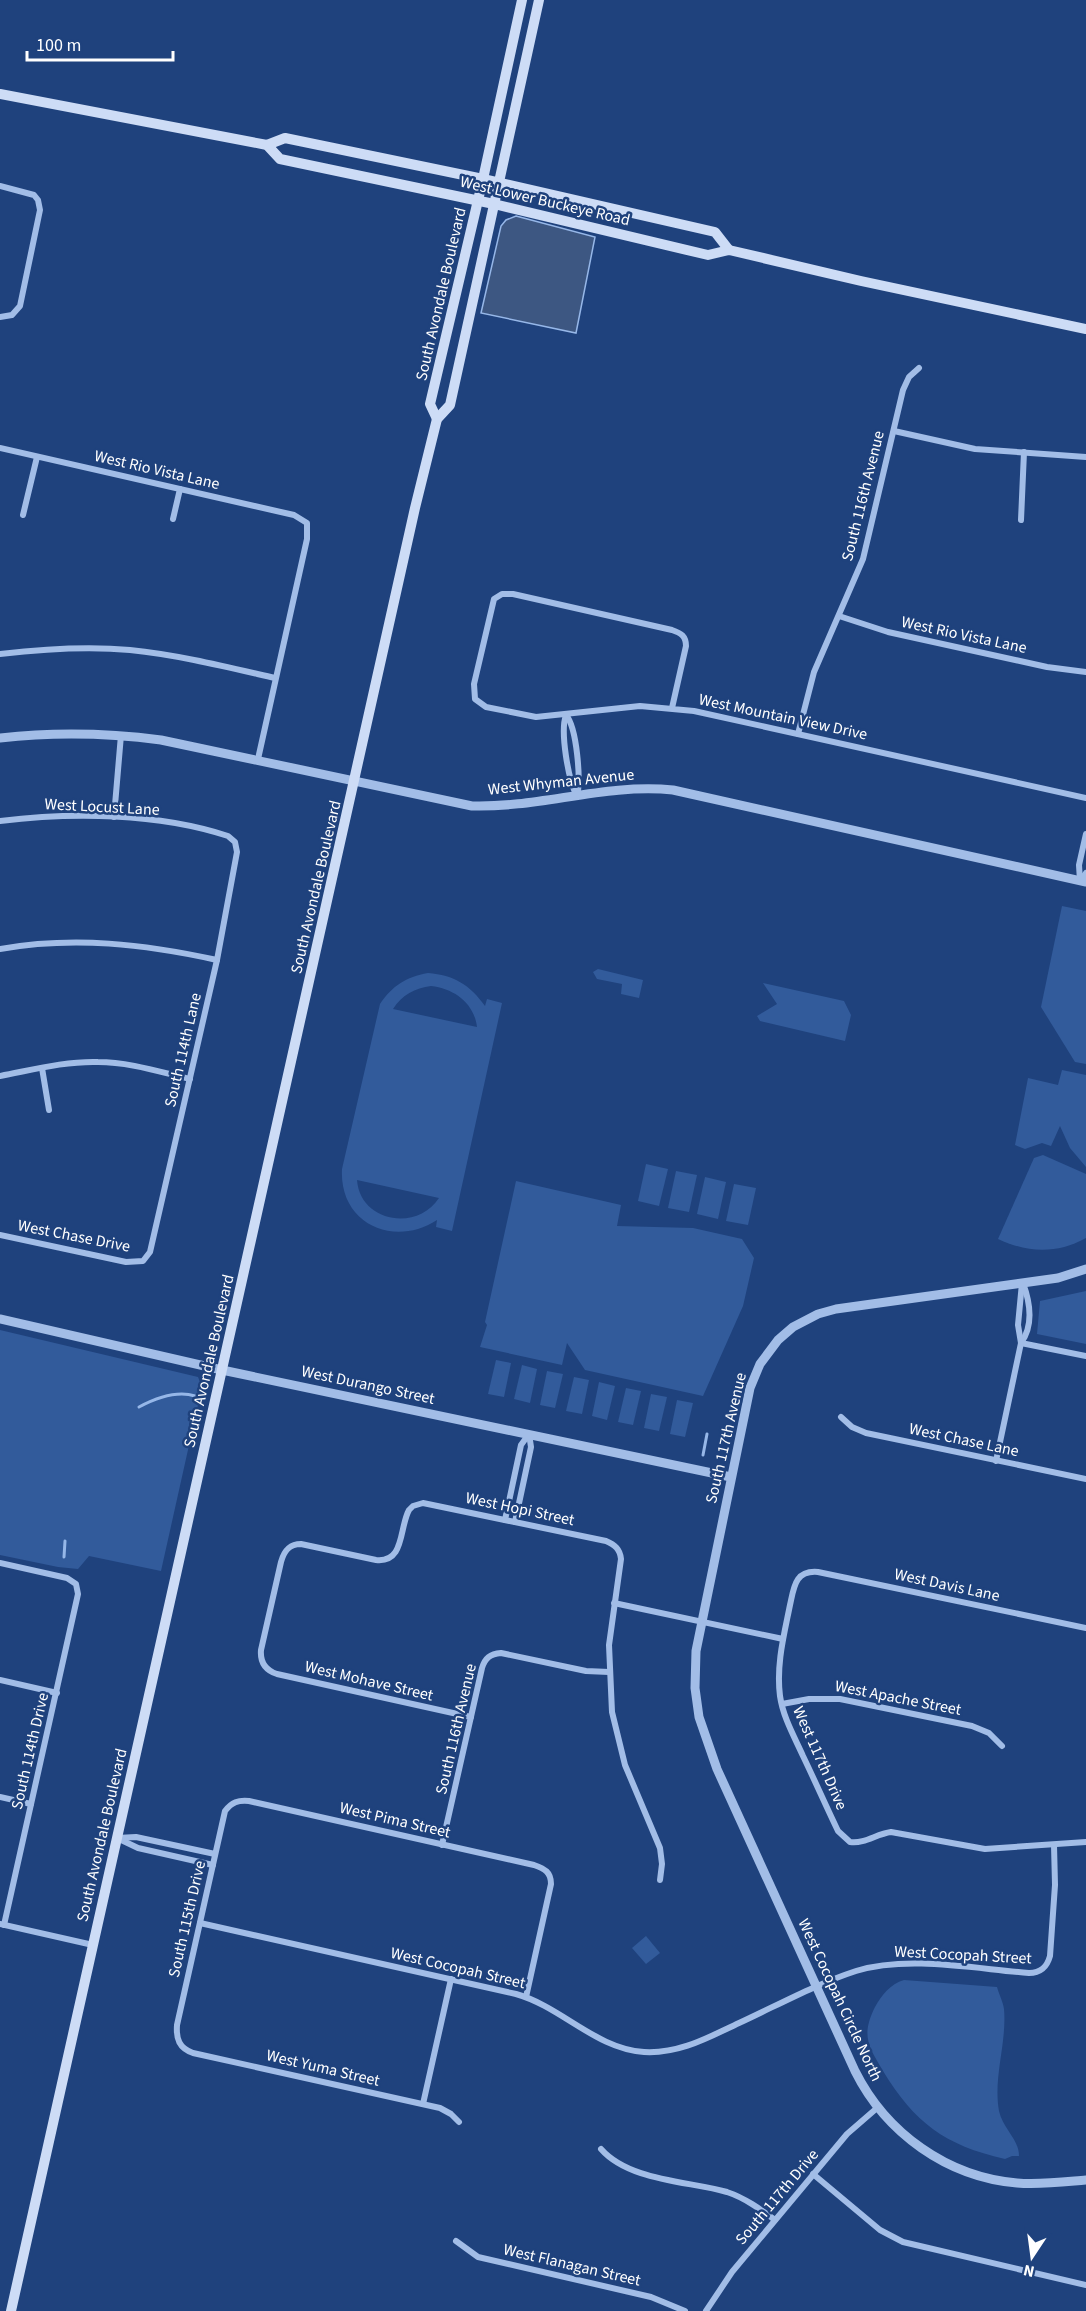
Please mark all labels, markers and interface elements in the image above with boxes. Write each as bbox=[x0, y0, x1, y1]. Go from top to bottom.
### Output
scale bar bbox=[27, 24, 172, 62]
text: 100 m bbox=[36, 33, 81, 58]
street label: West Lower Buckeye Road bbox=[458, 171, 632, 231]
street label: South Avondale Boulevard bbox=[410, 205, 472, 383]
street label: South 116th Avenue bbox=[836, 428, 890, 564]
street label: West Rio Vista Lane bbox=[92, 445, 222, 495]
street label: West Rio Vista Lane bbox=[899, 611, 1029, 659]
street label: West Mountain View Drive bbox=[697, 688, 869, 746]
street label: West Whyman Avenue bbox=[487, 763, 635, 801]
street label: West Locust Lane bbox=[44, 793, 160, 821]
street label: South Avondale Boulevard bbox=[285, 798, 347, 976]
street label: South 114th Lane bbox=[159, 991, 207, 1109]
street label: West Chase Drive bbox=[16, 1214, 132, 1258]
street label: South Avondale Boulevard bbox=[178, 1272, 240, 1450]
street label: West Durango Street bbox=[299, 1360, 437, 1410]
street label: South 117th Avenue bbox=[700, 1370, 752, 1506]
street label: West Chase Lane bbox=[907, 1418, 1021, 1462]
street label: West Hopi Street bbox=[464, 1487, 577, 1531]
street label: West Davis Lane bbox=[892, 1563, 1002, 1607]
street label: West Mohave Street bbox=[303, 1656, 436, 1707]
street label: South 116th Avenue bbox=[430, 1661, 482, 1797]
street label: West Apache Street bbox=[833, 1675, 964, 1721]
street label: South 114th Drive bbox=[6, 1690, 54, 1811]
street label: West 117th Drive bbox=[787, 1703, 853, 1813]
street label: South Avondale Boulevard bbox=[71, 1746, 133, 1924]
street label: West Pima Street bbox=[337, 1797, 453, 1844]
street label: South 115th Drive bbox=[163, 1858, 211, 1979]
street label: West Cocopah Circle North bbox=[793, 1915, 887, 2085]
street label: West Cocopah Street bbox=[894, 1940, 1033, 1970]
street label: West Cocopah Street bbox=[388, 1942, 528, 1994]
street label: West Yuma Street bbox=[264, 2044, 383, 2092]
street label: South 117th Drive bbox=[730, 2144, 824, 2250]
north arrow bbox=[1002, 2227, 1062, 2287]
street label: West Flanagan Street bbox=[501, 2239, 643, 2292]
text: N bbox=[1021, 2259, 1037, 2283]

